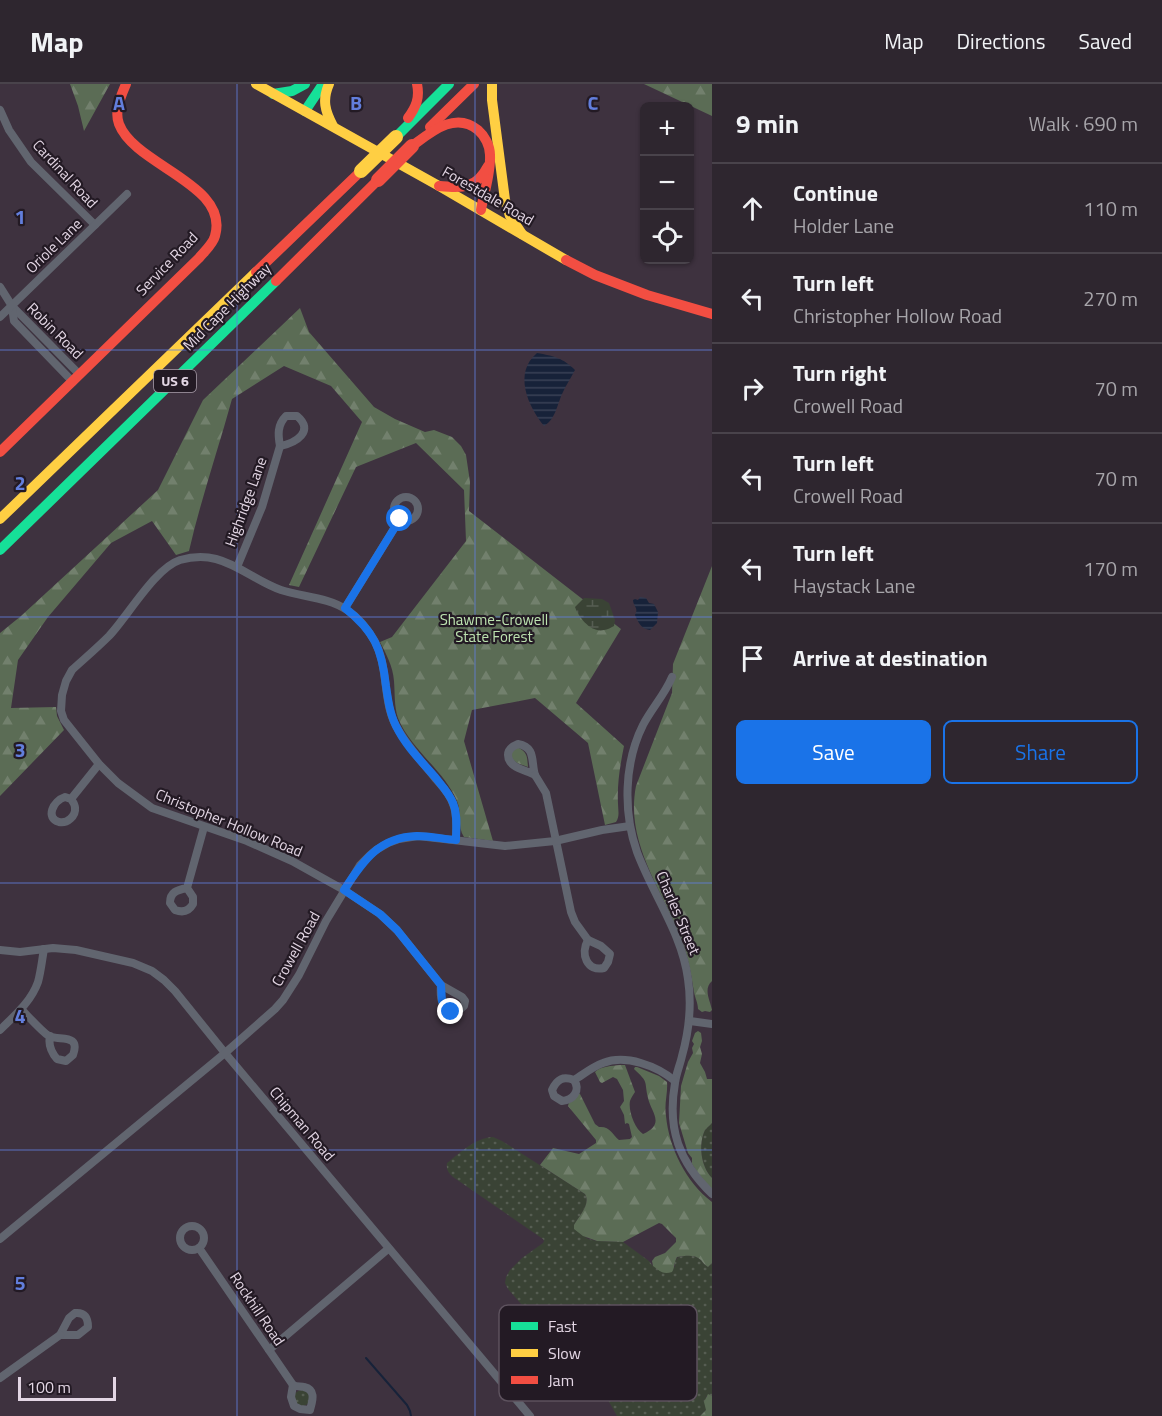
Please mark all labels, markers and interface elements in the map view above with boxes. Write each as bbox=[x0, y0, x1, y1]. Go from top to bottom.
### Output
text: Map bbox=[30, 20, 84, 63]
text: Map bbox=[884, 25, 924, 57]
text: Directions bbox=[957, 25, 1046, 57]
text: Saved bbox=[1079, 25, 1132, 57]
text: A bbox=[113, 87, 125, 118]
text: B bbox=[350, 87, 362, 118]
text: C bbox=[588, 87, 599, 118]
map controls bbox=[640, 102, 694, 264]
button: + bbox=[640, 102, 694, 156]
text: 9 min bbox=[736, 104, 799, 143]
text: Walk · 690 m bbox=[1029, 108, 1138, 139]
street label: Cardinal Road bbox=[27, 134, 103, 213]
button: − bbox=[640, 156, 694, 210]
street label: Forestdale Road bbox=[438, 160, 538, 231]
text: Continue bbox=[793, 176, 878, 210]
icon: ahead bbox=[736, 192, 769, 225]
text: 110 m bbox=[1083, 193, 1138, 224]
text: 1 bbox=[14, 201, 26, 232]
button: locate bbox=[640, 210, 694, 264]
text: Holder Lane bbox=[793, 210, 894, 241]
street label: Oriole Lane bbox=[20, 213, 87, 279]
street label: Service Road bbox=[130, 226, 203, 301]
street label: Mid Cape Highway bbox=[177, 257, 276, 356]
text: Turn left bbox=[793, 266, 874, 300]
icon: left bbox=[736, 282, 769, 315]
text: 270 m bbox=[1083, 283, 1138, 314]
street label: Robin Road bbox=[22, 297, 89, 364]
text: Christopher Hollow Road bbox=[793, 300, 1002, 331]
text: Turn right bbox=[793, 356, 887, 390]
road number: US 6 bbox=[154, 370, 196, 392]
icon: right bbox=[736, 372, 769, 405]
text: 70 m bbox=[1094, 373, 1138, 404]
text: Crowell Road bbox=[793, 390, 903, 421]
text: Turn left bbox=[793, 446, 874, 480]
street label: Highridge Lane bbox=[219, 453, 272, 550]
icon: left bbox=[736, 462, 769, 495]
text: 70 m bbox=[1094, 463, 1138, 494]
text: 2 bbox=[14, 467, 26, 498]
text: Crowell Road bbox=[793, 480, 903, 511]
route start bbox=[386, 505, 412, 531]
text: Turn left bbox=[793, 536, 874, 570]
icon: left bbox=[736, 552, 769, 585]
text: 170 m bbox=[1083, 553, 1138, 584]
text: Haystack Lane bbox=[793, 570, 915, 601]
park label: Shawme-Crowell State Forest bbox=[440, 608, 548, 648]
text: Arrive at destination bbox=[793, 641, 988, 675]
icon: arrive bbox=[736, 642, 769, 675]
button: Save bbox=[736, 720, 931, 784]
button: Share bbox=[943, 720, 1138, 784]
text: 3 bbox=[14, 734, 26, 765]
street label: Christopher Hollow Road bbox=[152, 782, 306, 863]
street label: Charles Street bbox=[651, 867, 707, 959]
street label: Crowell Road bbox=[265, 907, 326, 990]
route end bbox=[437, 998, 463, 1024]
text: 4 bbox=[14, 1000, 26, 1031]
street label: Chipman Road bbox=[264, 1081, 341, 1166]
text: 5 bbox=[14, 1267, 26, 1298]
street label: Rockhill Road bbox=[224, 1267, 291, 1350]
legend bbox=[499, 1305, 697, 1401]
text: Fast bbox=[548, 1314, 577, 1338]
text: Slow bbox=[548, 1341, 581, 1365]
text: Jam bbox=[548, 1368, 574, 1392]
scale bar bbox=[18, 1374, 116, 1402]
text: 100 m bbox=[27, 1375, 71, 1399]

